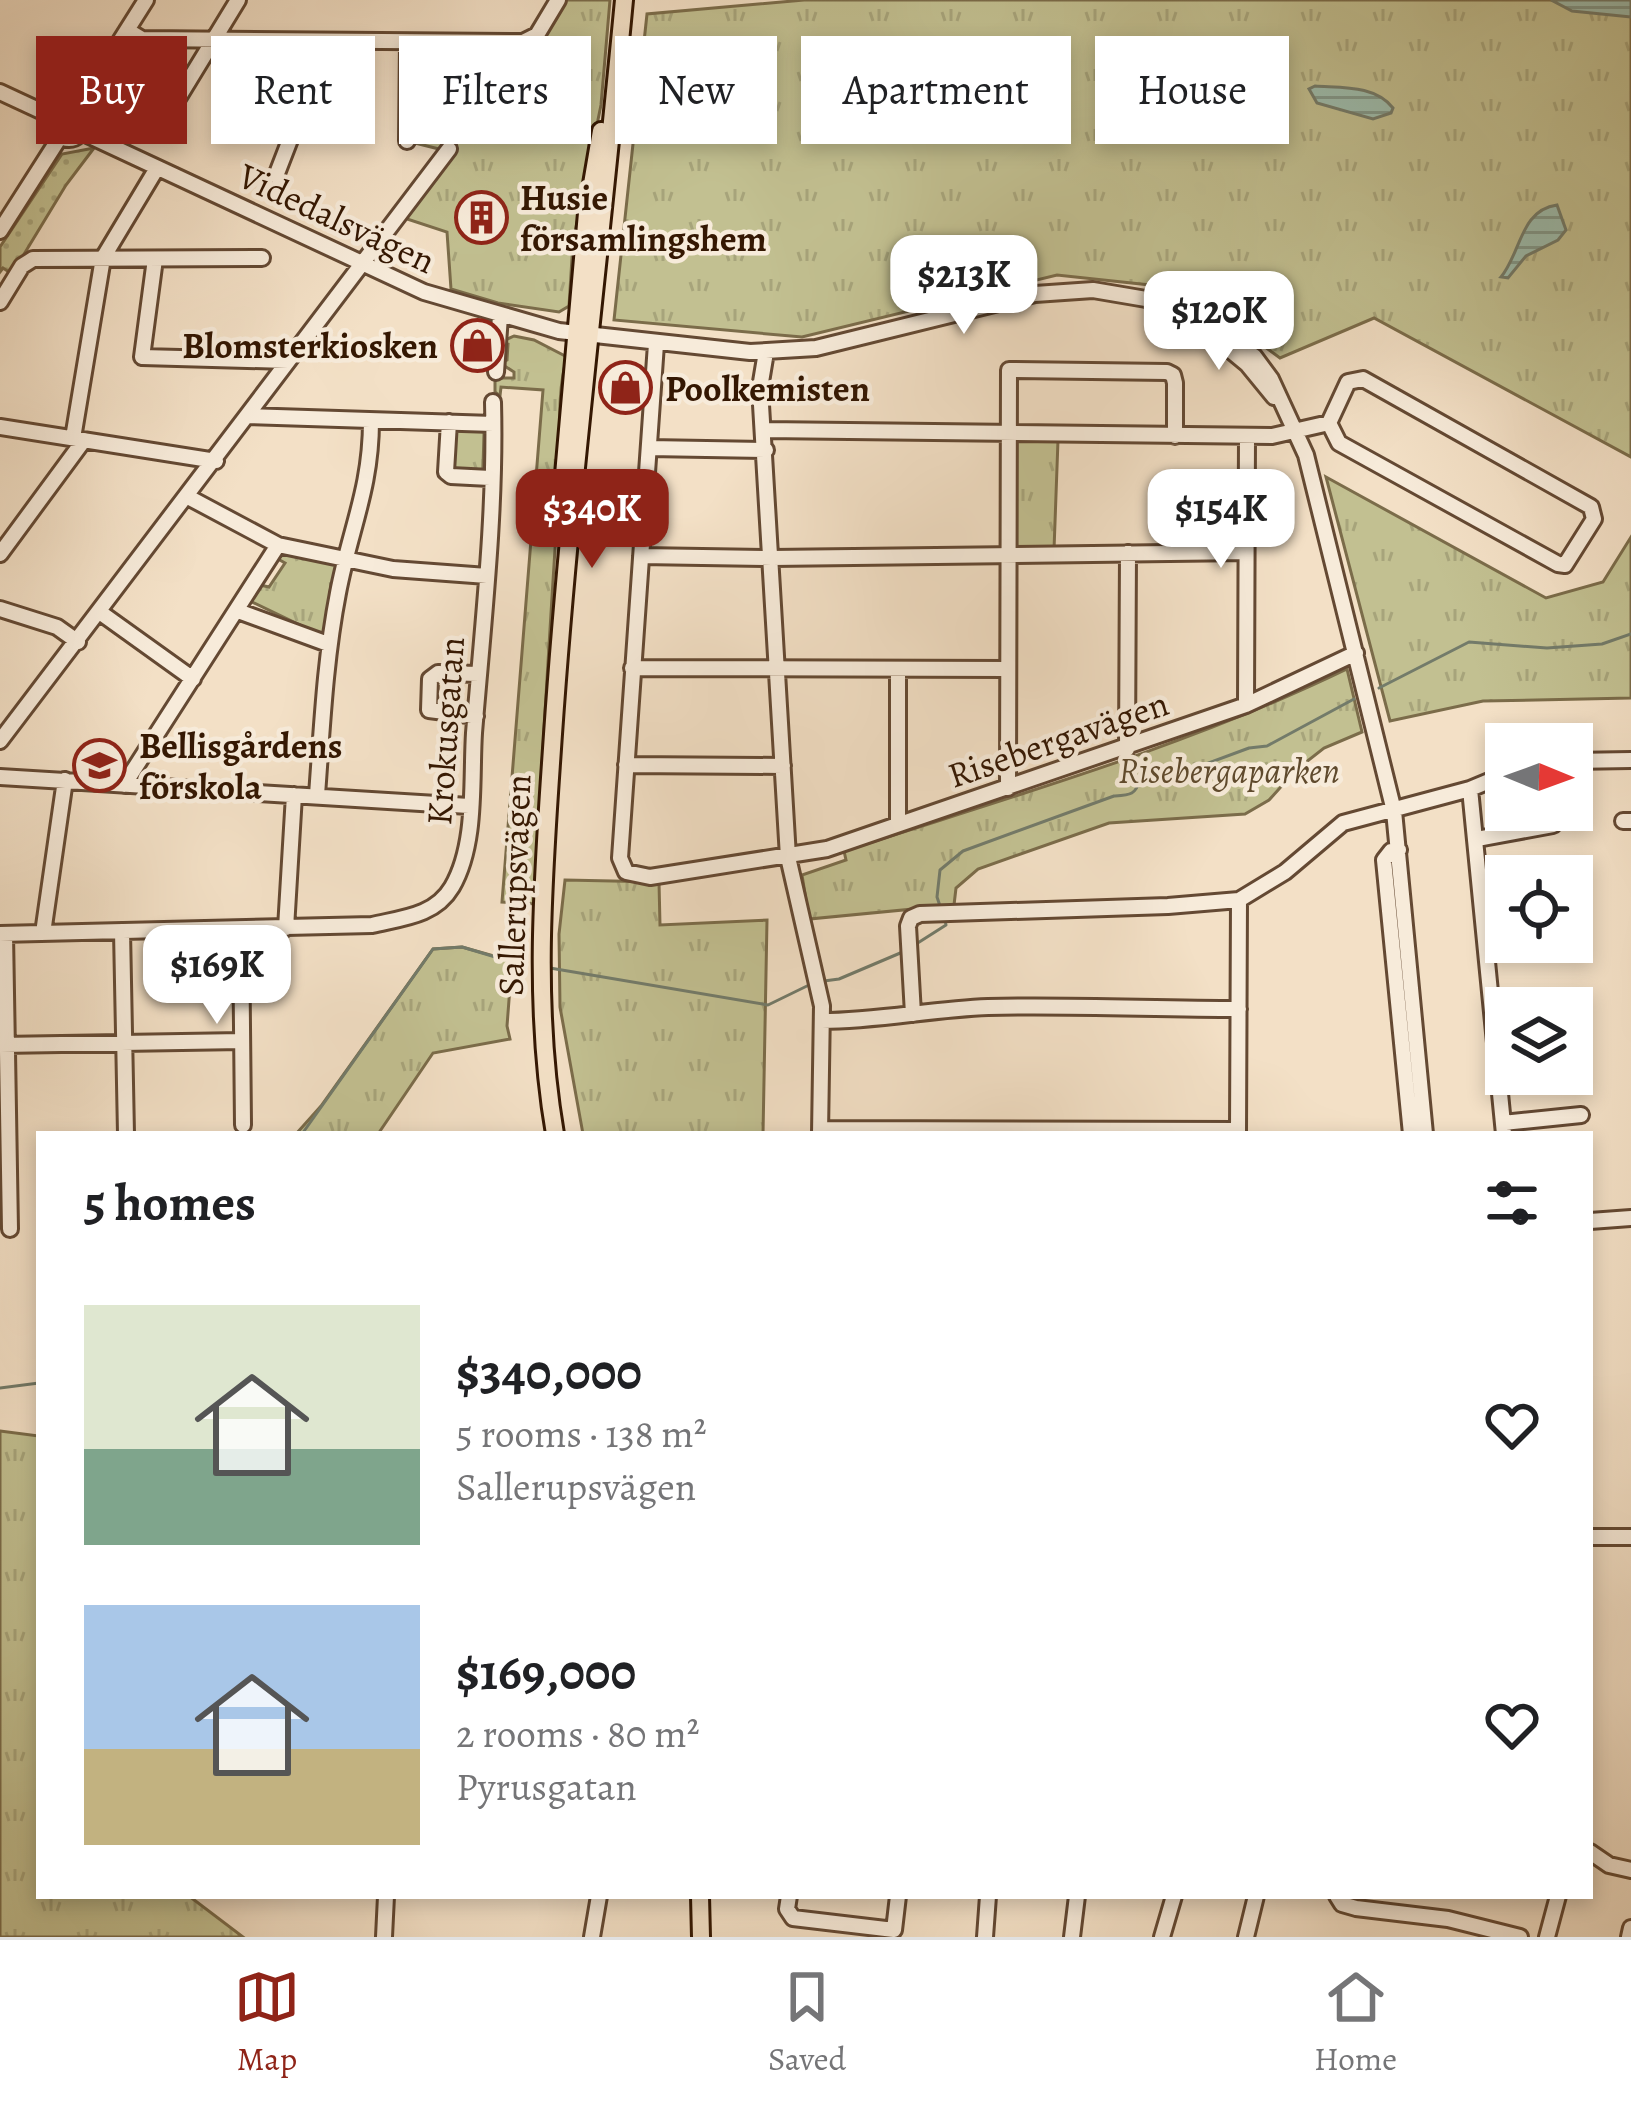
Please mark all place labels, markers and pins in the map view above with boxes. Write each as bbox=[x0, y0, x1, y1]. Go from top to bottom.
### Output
place label: Husie församlingshem bbox=[520, 173, 767, 263]
building icon: Husie församlingshem bbox=[453, 190, 509, 246]
pin: $213K bbox=[880, 235, 1048, 337]
pin: $120K bbox=[1135, 271, 1303, 373]
shop icon: Blomsterkiosken bbox=[449, 317, 505, 373]
place label: Blomsterkiosken bbox=[182, 321, 438, 370]
shop icon: Poolkemisten bbox=[598, 360, 654, 416]
place label: Poolkemisten bbox=[665, 364, 870, 413]
pin: $340K bbox=[508, 469, 676, 571]
pin: $154K bbox=[1137, 469, 1305, 571]
place label: Bellisgårdens förskola bbox=[139, 721, 343, 811]
school or university icon: Bellisgårdens förskola bbox=[72, 738, 128, 794]
pin: $169K bbox=[133, 925, 301, 1027]

